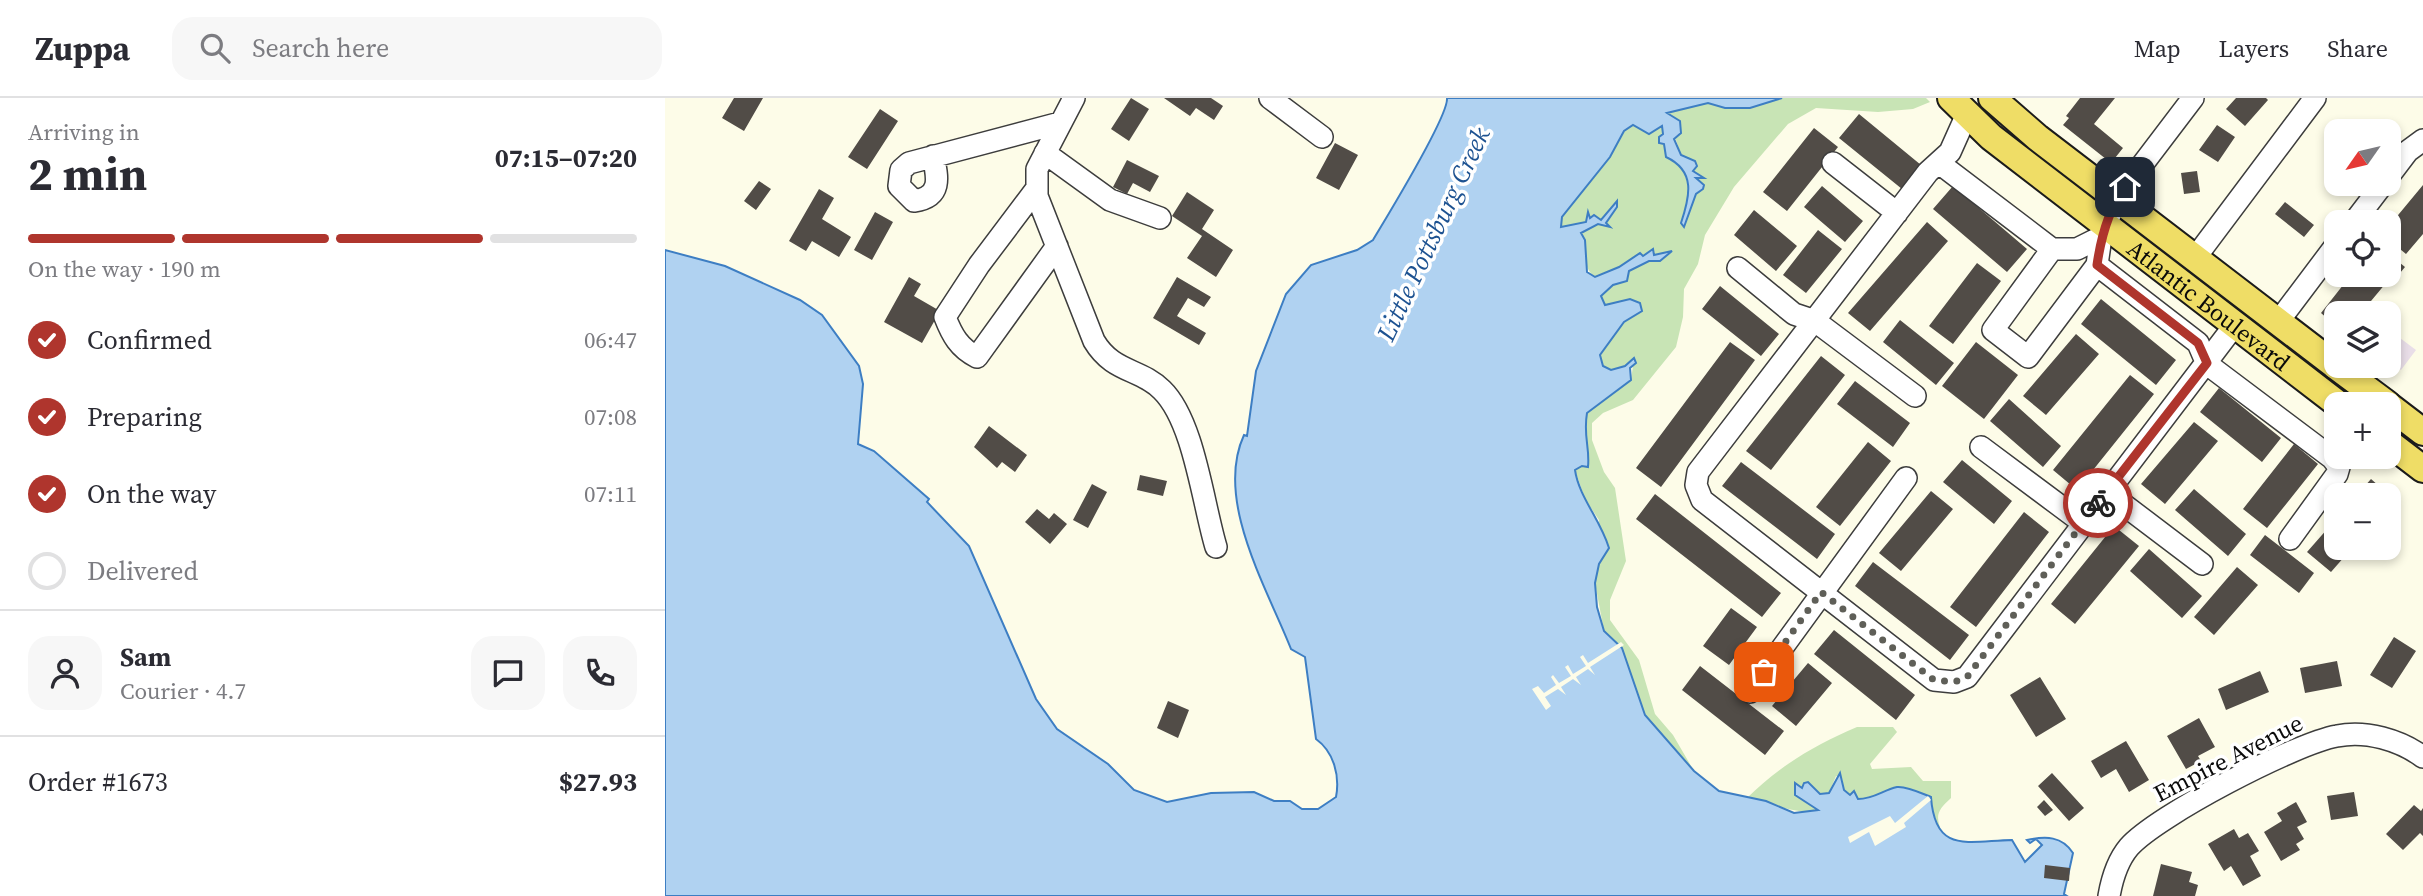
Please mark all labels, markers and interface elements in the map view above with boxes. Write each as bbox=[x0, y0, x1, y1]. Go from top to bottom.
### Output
search box bbox=[172, 17, 662, 80]
text: Zuppa bbox=[35, 26, 130, 71]
icon: search bbox=[196, 29, 234, 67]
text: Search here bbox=[252, 30, 389, 66]
text: Map bbox=[2134, 32, 2181, 65]
text: Layers bbox=[2219, 32, 2289, 65]
text: Share bbox=[2327, 32, 2388, 65]
text: Arriving in bbox=[28, 116, 140, 148]
north arrow bbox=[2324, 119, 2401, 196]
map controls bbox=[2324, 119, 2401, 560]
water label: Little Pottsburg Creek bbox=[1367, 121, 1499, 348]
text: 07:15–07:20 bbox=[495, 140, 637, 176]
text: 2 min bbox=[28, 142, 147, 205]
pin bbox=[2095, 157, 2155, 217]
icon: home bbox=[2106, 168, 2144, 206]
button: locate bbox=[2324, 210, 2401, 287]
street label: Atlantic Boulevard bbox=[2121, 231, 2298, 378]
text: On the way · 190 m bbox=[28, 253, 221, 285]
button: layers bbox=[2324, 301, 2401, 378]
icon: check bbox=[28, 321, 66, 359]
text: Confirmed bbox=[87, 322, 212, 358]
text: 06:47 bbox=[584, 324, 637, 356]
button: + bbox=[2324, 392, 2401, 469]
icon: check bbox=[28, 398, 66, 436]
text: Preparing bbox=[87, 399, 202, 435]
text: 07:08 bbox=[584, 401, 637, 433]
courier bbox=[2063, 468, 2133, 538]
icon: check bbox=[28, 475, 66, 513]
text: On the way bbox=[87, 476, 216, 512]
text: 07:11 bbox=[584, 478, 637, 510]
button: − bbox=[2324, 483, 2401, 560]
icon: bike bbox=[2079, 484, 2117, 522]
text: Delivered bbox=[87, 553, 198, 589]
button: person bbox=[28, 636, 102, 710]
button: chat bbox=[471, 636, 545, 710]
button: phone bbox=[563, 636, 637, 710]
text: Sam bbox=[120, 639, 171, 675]
pin bbox=[1734, 642, 1794, 702]
icon: bag bbox=[1745, 653, 1783, 691]
text: Courier · 4.7 bbox=[120, 675, 246, 707]
street label: Empire Avenue bbox=[2148, 706, 2308, 810]
text: Order #1673 bbox=[28, 764, 168, 800]
text: $27.93 bbox=[559, 764, 637, 800]

